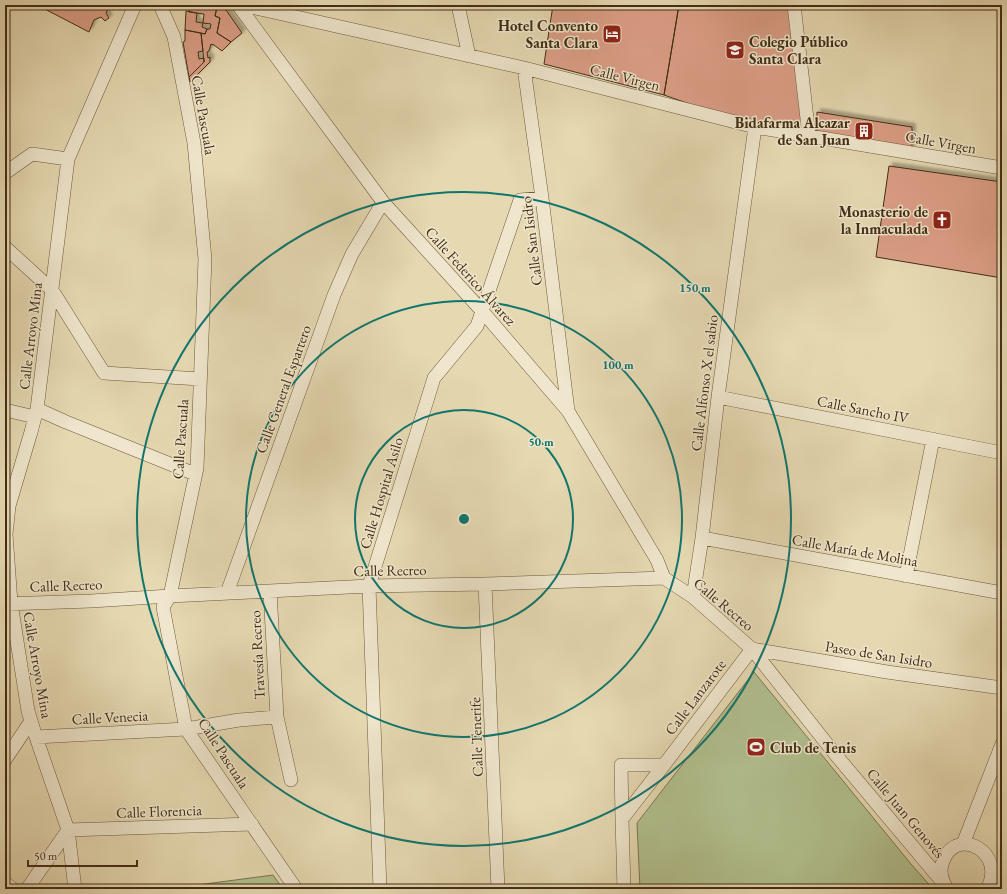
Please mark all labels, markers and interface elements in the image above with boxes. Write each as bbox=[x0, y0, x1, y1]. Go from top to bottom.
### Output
place label: Hotel Convento Santa Clara bbox=[498, 16, 598, 52]
hotel icon: Hotel Convento Santa Clara bbox=[601, 23, 623, 45]
place label: Colegio Público Santa Clara bbox=[749, 32, 848, 68]
school or university icon: Colegio Público Santa Clara bbox=[724, 39, 746, 61]
street label: Calle Virgen bbox=[588, 59, 662, 95]
street label: Calle Pascuala bbox=[188, 74, 220, 156]
place label: Bidafarma Alcazar de San Juan bbox=[735, 113, 851, 149]
building icon: Bidafarma Alcazar de San Juan bbox=[853, 120, 875, 142]
street label: Calle Virgen bbox=[904, 126, 978, 158]
street label: Calle San Isidro bbox=[516, 195, 546, 287]
place label: Monasterio de la Inmaculada bbox=[839, 202, 928, 238]
church icon: Monasterio de la Inmaculada bbox=[931, 209, 953, 231]
street label: Calle Federico Álvarez bbox=[422, 223, 521, 330]
text: 150 m bbox=[679, 280, 711, 296]
street label: Calle Arroyo Mina bbox=[14, 281, 46, 391]
street label: Calle Alfonso X el sabio bbox=[686, 314, 722, 452]
street label: Calle General Espartero bbox=[251, 322, 315, 456]
text: 100 m bbox=[602, 357, 634, 373]
street label: Calle Sancho IV bbox=[816, 391, 911, 427]
street label: Calle Pascuala bbox=[168, 398, 192, 480]
text: 50 m bbox=[528, 434, 554, 450]
street label: Calle Hospital Asilo bbox=[355, 435, 407, 551]
centre of rings bbox=[457, 512, 471, 526]
street label: Calle María de Molina bbox=[791, 530, 919, 570]
street label: Calle Recreo bbox=[353, 560, 427, 580]
street label: Calle Recreo bbox=[690, 573, 758, 635]
street label: Calle Recreo bbox=[29, 574, 103, 596]
street label: Calle Arroyo Mina bbox=[19, 610, 57, 720]
street label: Travesía Recreo bbox=[245, 610, 269, 700]
street label: Paseo de San Isidro bbox=[824, 636, 934, 672]
street label: Calle Lanzarote bbox=[660, 655, 730, 739]
street label: Calle Tenerife bbox=[465, 697, 487, 777]
street label: Calle Venecia bbox=[71, 706, 149, 728]
street label: Calle Pascuala bbox=[194, 714, 254, 792]
sports icon: Club de Tenis bbox=[745, 736, 767, 758]
place label: Club de Tenis bbox=[770, 738, 856, 757]
street label: Calle Juan Genovés bbox=[863, 764, 949, 862]
street label: Calle Florencia bbox=[116, 800, 202, 822]
scale bar bbox=[28, 842, 137, 868]
text: 50 m bbox=[34, 848, 58, 864]

